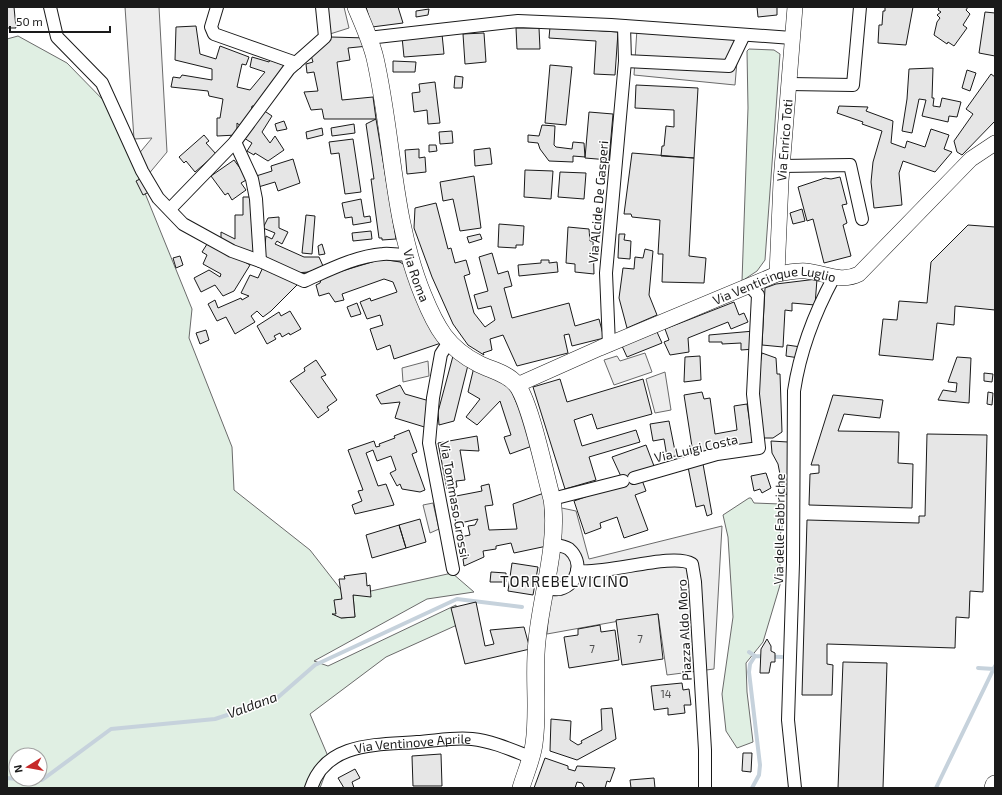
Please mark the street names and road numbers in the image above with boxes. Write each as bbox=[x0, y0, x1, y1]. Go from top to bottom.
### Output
street label: Via Enrico Toti bbox=[773, 98, 796, 182]
street label: Via Alcide De Gasperi bbox=[585, 140, 611, 264]
street label: Via Roma bbox=[400, 247, 433, 304]
street label: Via Venticinque Luglio bbox=[710, 263, 837, 308]
street label: Via Luigi Costa bbox=[653, 431, 739, 465]
street label: Via Tommaso Grossi bbox=[437, 439, 473, 559]
street label: Via delle Fabbriche bbox=[770, 473, 788, 585]
street label: Piazza Aldo Moro bbox=[673, 579, 695, 681]
street label: Via Ventinove Aprile bbox=[353, 730, 472, 757]

